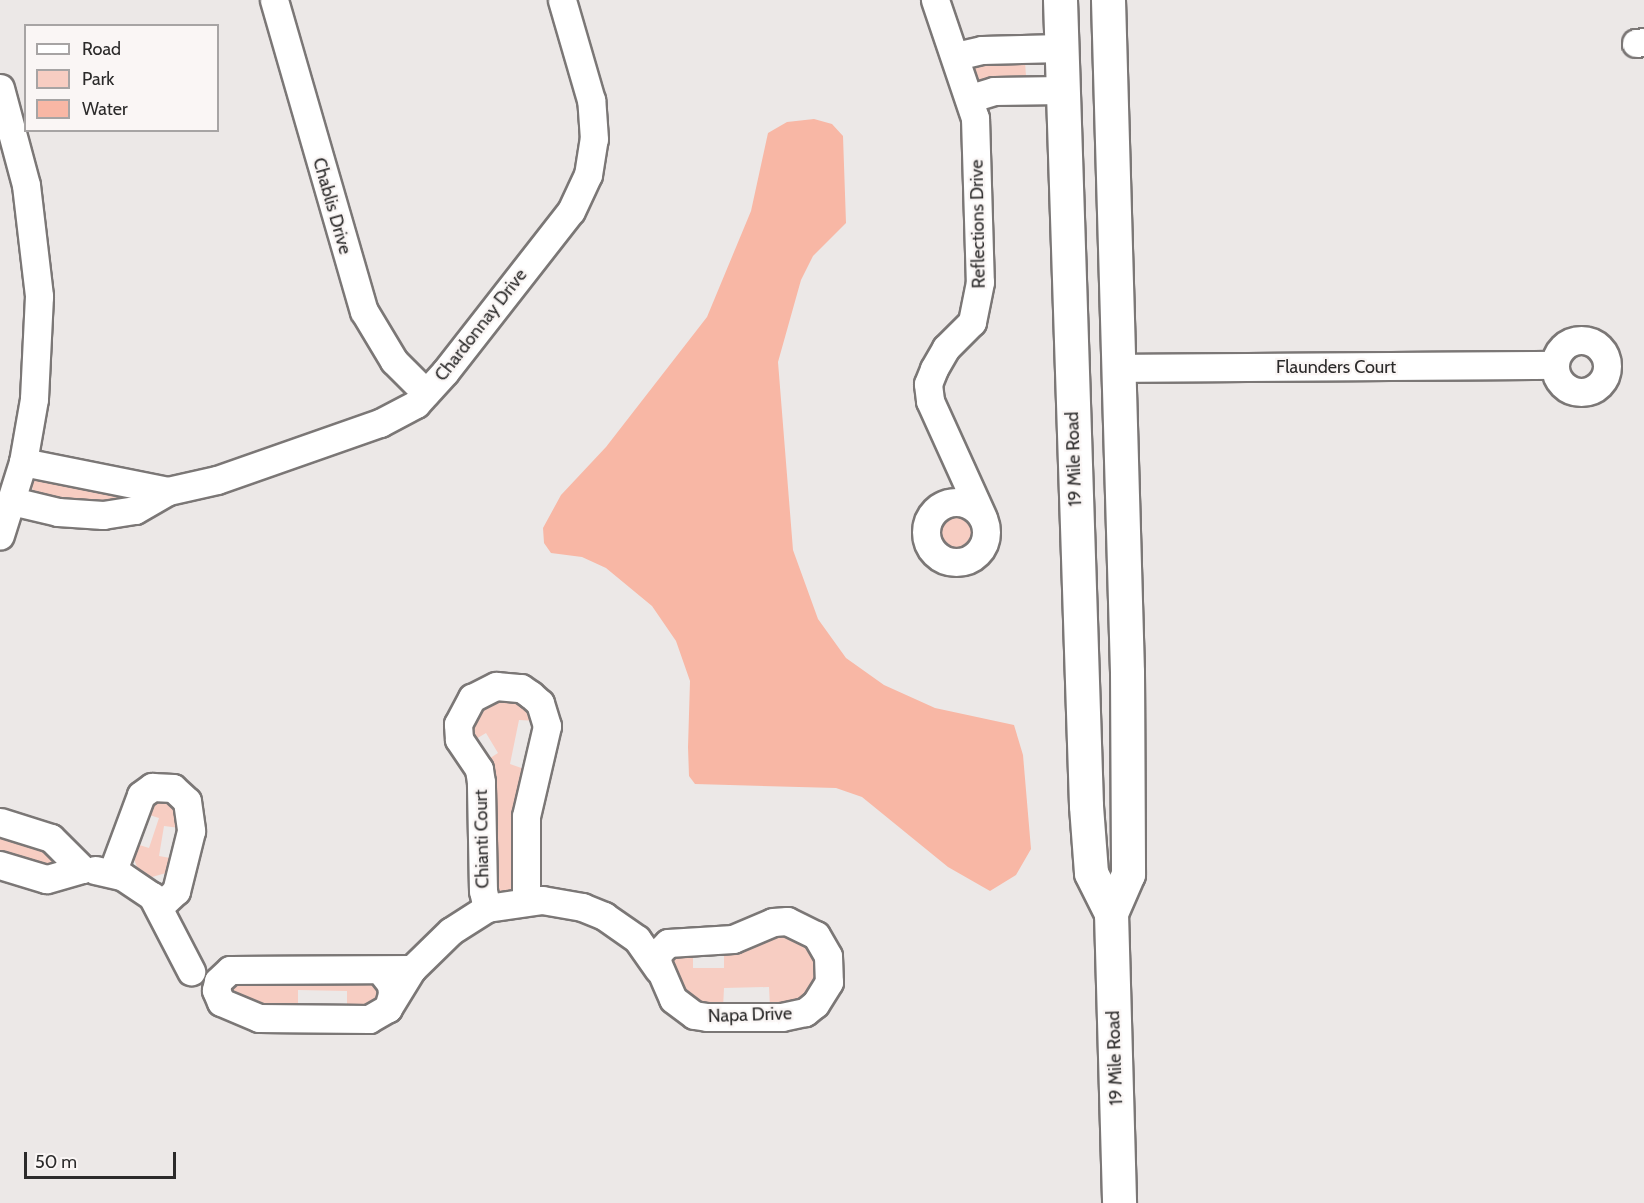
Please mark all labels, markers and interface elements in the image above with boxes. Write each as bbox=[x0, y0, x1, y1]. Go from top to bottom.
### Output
legend bbox=[24, 24, 219, 132]
text: Road bbox=[82, 38, 121, 60]
text: Park bbox=[82, 68, 114, 90]
text: Water bbox=[82, 98, 128, 120]
street label: Chablis Drive bbox=[308, 155, 356, 257]
street label: Reflections Drive bbox=[966, 159, 990, 289]
street label: Chardonnay Drive bbox=[430, 264, 532, 386]
street label: Flaunders Court bbox=[1276, 356, 1396, 378]
street label: 19 Mile Road bbox=[1062, 411, 1086, 507]
street label: Chianti Court bbox=[470, 789, 494, 889]
street label: Napa Drive bbox=[708, 1003, 792, 1027]
street label: 19 Mile Road bbox=[1103, 1010, 1127, 1106]
scale bar bbox=[27, 1140, 178, 1178]
text: 50 m bbox=[35, 1151, 77, 1173]

